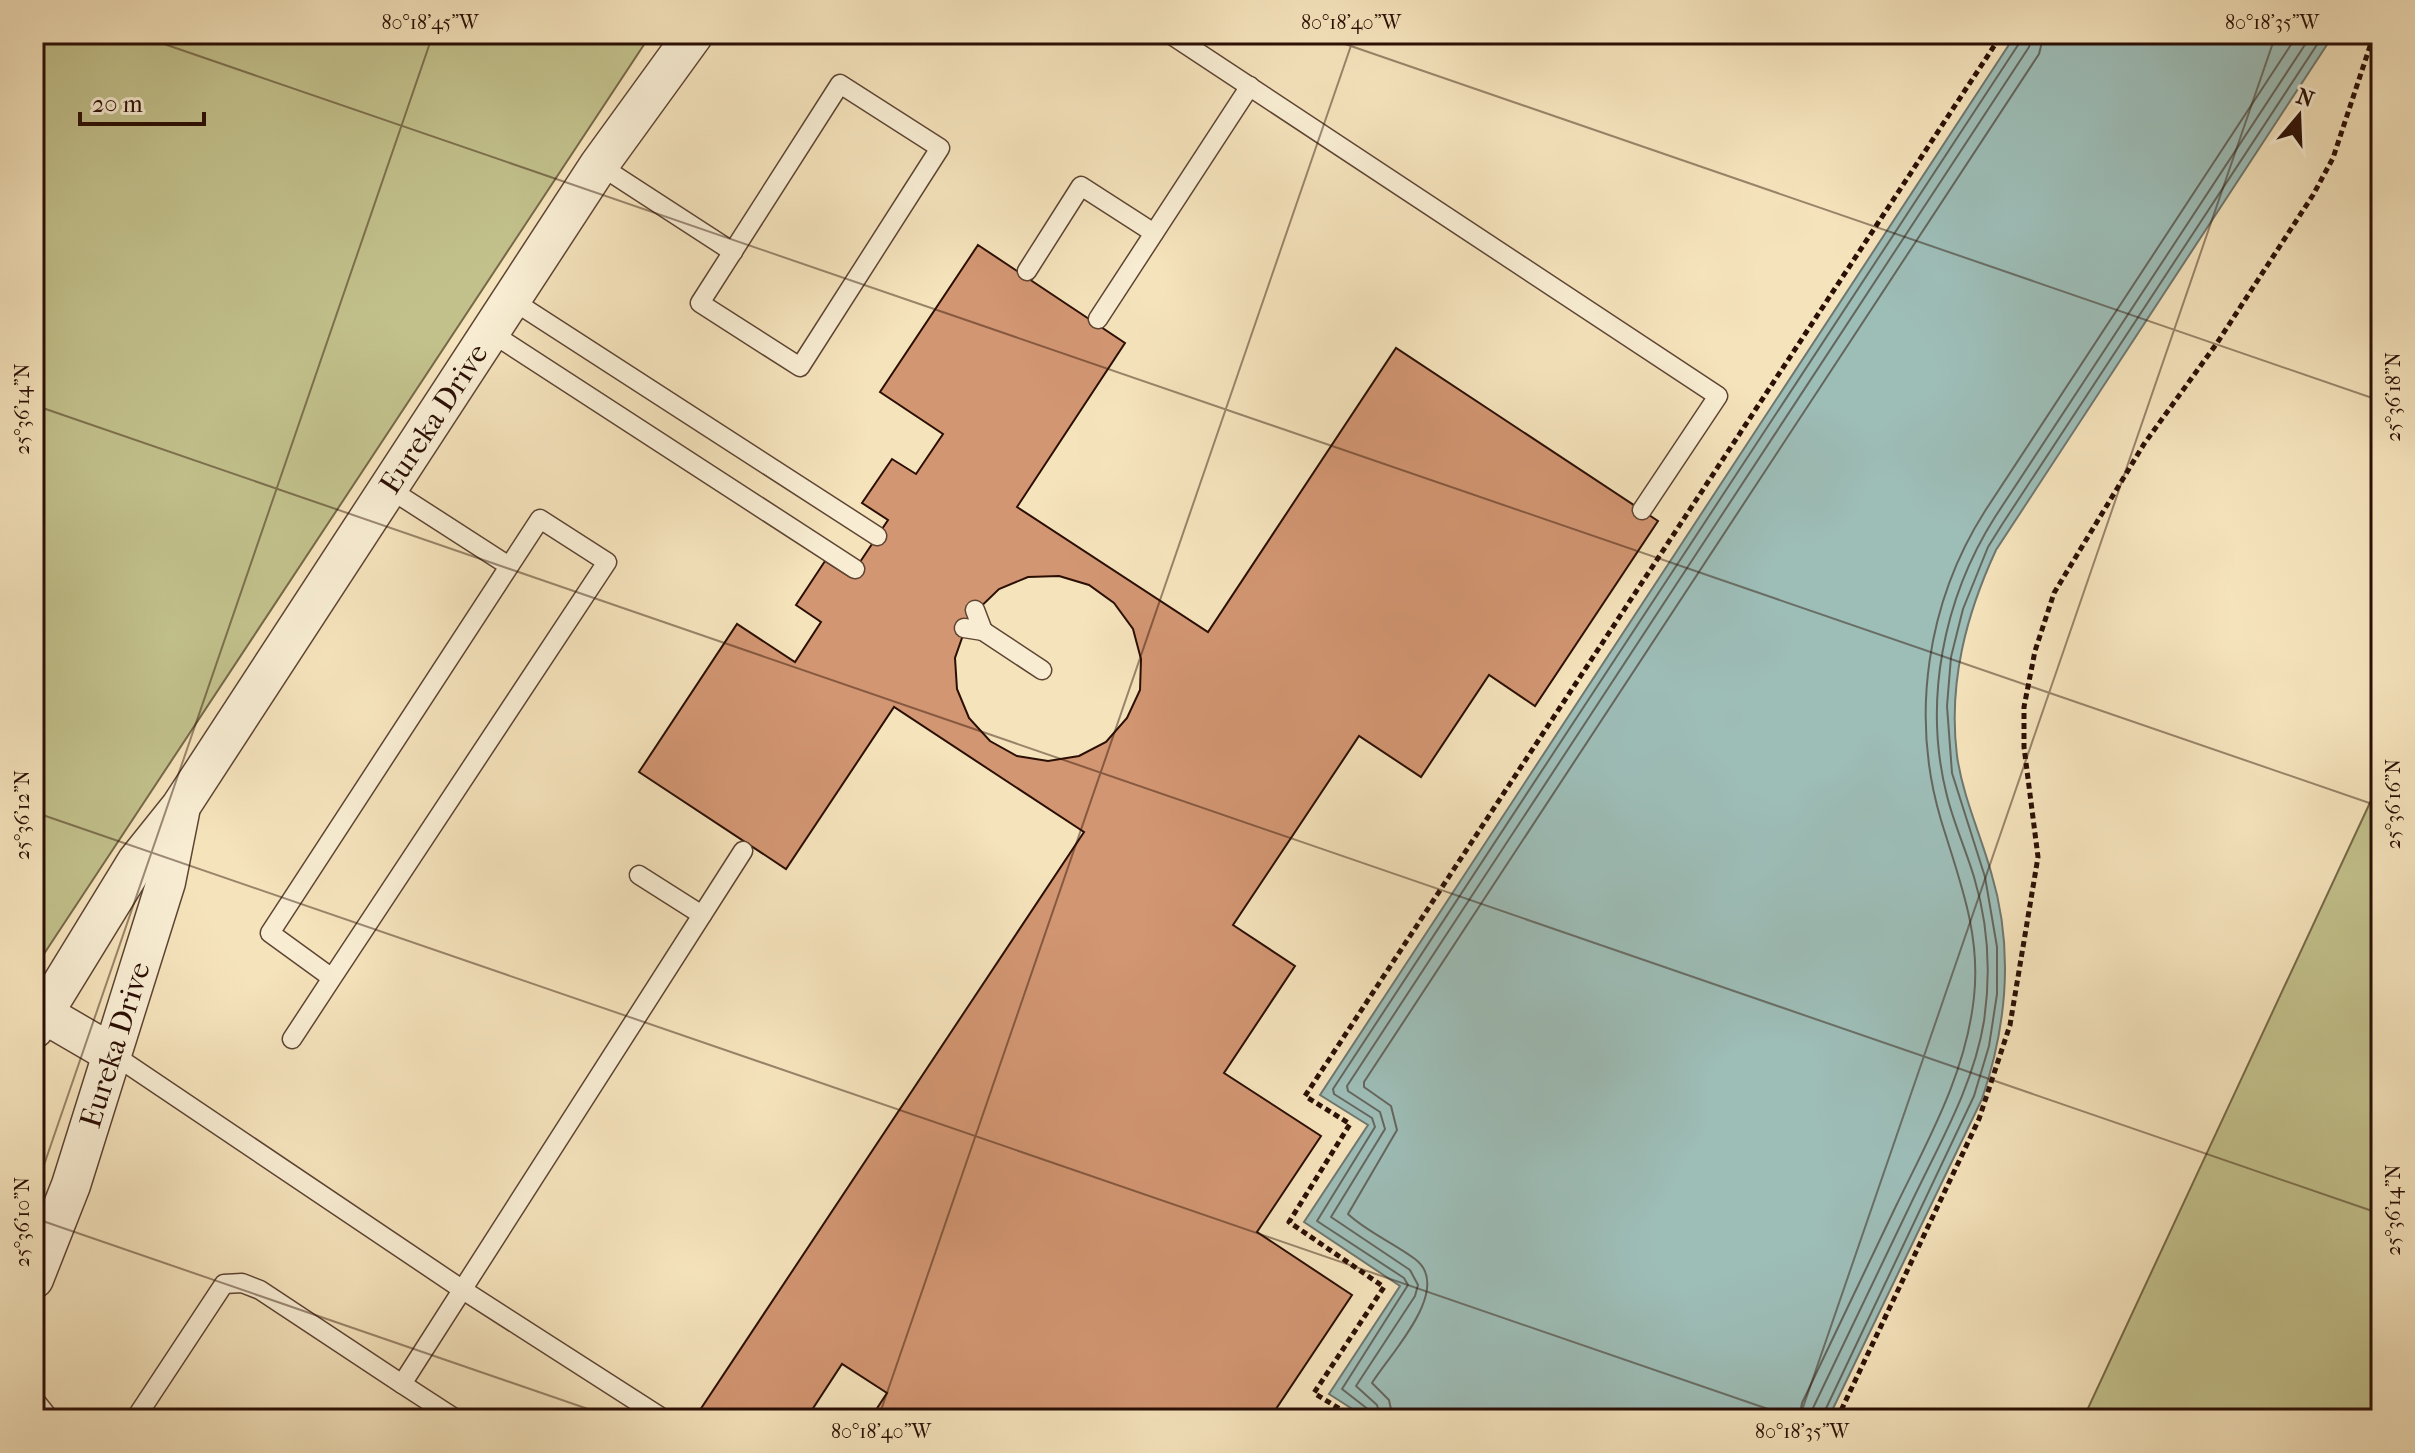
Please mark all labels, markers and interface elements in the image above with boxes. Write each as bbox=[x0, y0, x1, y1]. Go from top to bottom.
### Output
text: 80°18'45"W bbox=[381, 11, 480, 34]
text: 80°18'40"W bbox=[1301, 11, 1402, 34]
text: 80°18'35"W bbox=[2225, 11, 2320, 34]
scale bar bbox=[80, 76, 204, 126]
north arrow bbox=[2259, 76, 2339, 156]
text: N bbox=[2293, 83, 2318, 113]
text: 20 m bbox=[92, 90, 143, 118]
street label: Eureka Drive bbox=[373, 337, 496, 500]
text: 25°36'18"N bbox=[2382, 352, 2405, 442]
text: 25°36'14"N bbox=[11, 363, 34, 455]
text: 25°36'16"N bbox=[2382, 759, 2405, 849]
text: 25°36'12"N bbox=[11, 770, 34, 860]
street label: Eureka Drive bbox=[73, 958, 158, 1132]
text: 25°36'14"N bbox=[2382, 1164, 2405, 1256]
text: 25°36'10"N bbox=[11, 1177, 34, 1267]
text: 80°18'40"W bbox=[831, 1420, 932, 1443]
text: 80°18'35"W bbox=[1755, 1420, 1850, 1443]

